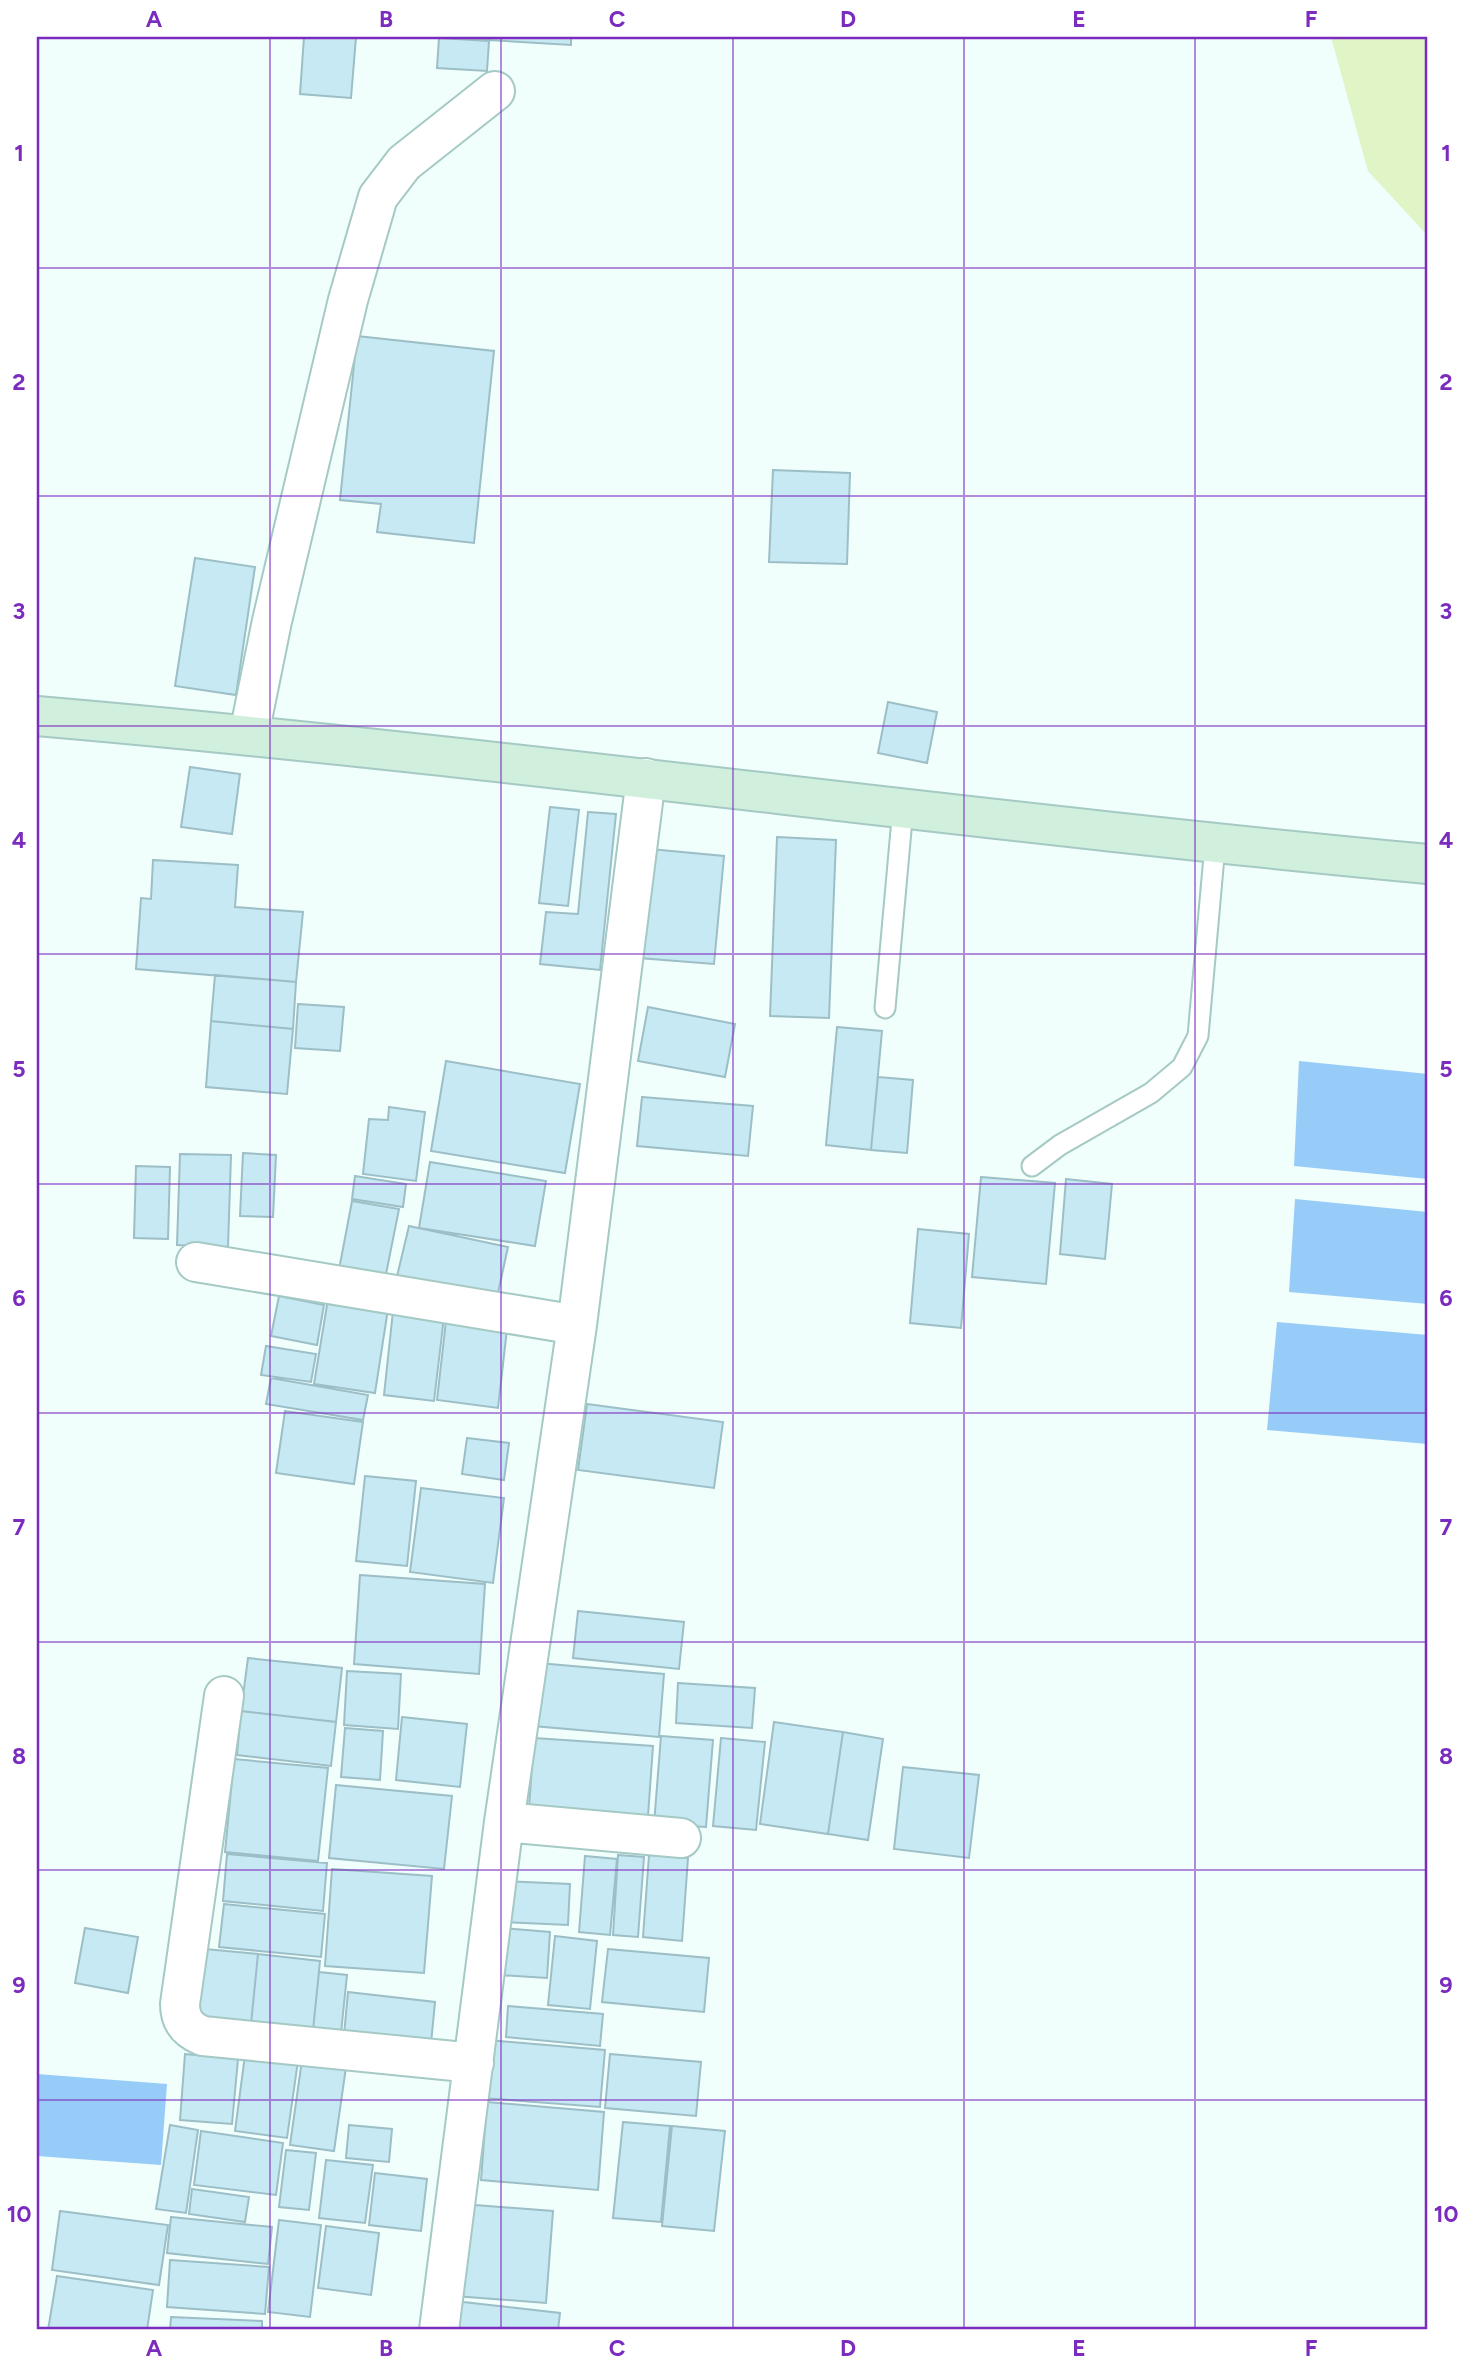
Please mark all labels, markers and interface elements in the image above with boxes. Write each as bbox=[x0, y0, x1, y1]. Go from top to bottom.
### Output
text: A bbox=[146, 5, 163, 33]
text: B bbox=[379, 5, 393, 33]
text: C bbox=[609, 5, 626, 33]
text: D bbox=[840, 5, 856, 33]
text: E bbox=[1072, 5, 1086, 33]
text: F bbox=[1305, 5, 1318, 33]
text: 1 bbox=[14, 139, 24, 167]
text: 1 bbox=[1441, 139, 1451, 167]
text: 2 bbox=[12, 368, 26, 396]
text: 2 bbox=[1439, 368, 1453, 396]
text: 3 bbox=[13, 597, 25, 625]
text: 3 bbox=[1440, 597, 1452, 625]
text: 4 bbox=[12, 826, 26, 854]
text: 4 bbox=[1439, 826, 1453, 854]
text: 5 bbox=[12, 1055, 26, 1083]
text: 5 bbox=[1439, 1055, 1453, 1083]
text: 6 bbox=[12, 1284, 26, 1312]
text: 6 bbox=[1439, 1284, 1453, 1312]
text: 7 bbox=[13, 1513, 26, 1541]
text: 7 bbox=[1440, 1513, 1453, 1541]
text: 8 bbox=[12, 1742, 26, 1770]
text: 8 bbox=[1439, 1742, 1453, 1770]
text: 9 bbox=[12, 1971, 26, 1999]
text: 9 bbox=[1439, 1971, 1453, 1999]
text: 10 bbox=[7, 2200, 31, 2228]
text: 10 bbox=[1434, 2200, 1458, 2228]
text: A bbox=[146, 2334, 163, 2362]
text: B bbox=[379, 2334, 393, 2362]
text: C bbox=[609, 2334, 626, 2362]
text: D bbox=[840, 2334, 856, 2362]
text: E bbox=[1072, 2334, 1086, 2362]
text: F bbox=[1305, 2334, 1318, 2362]

